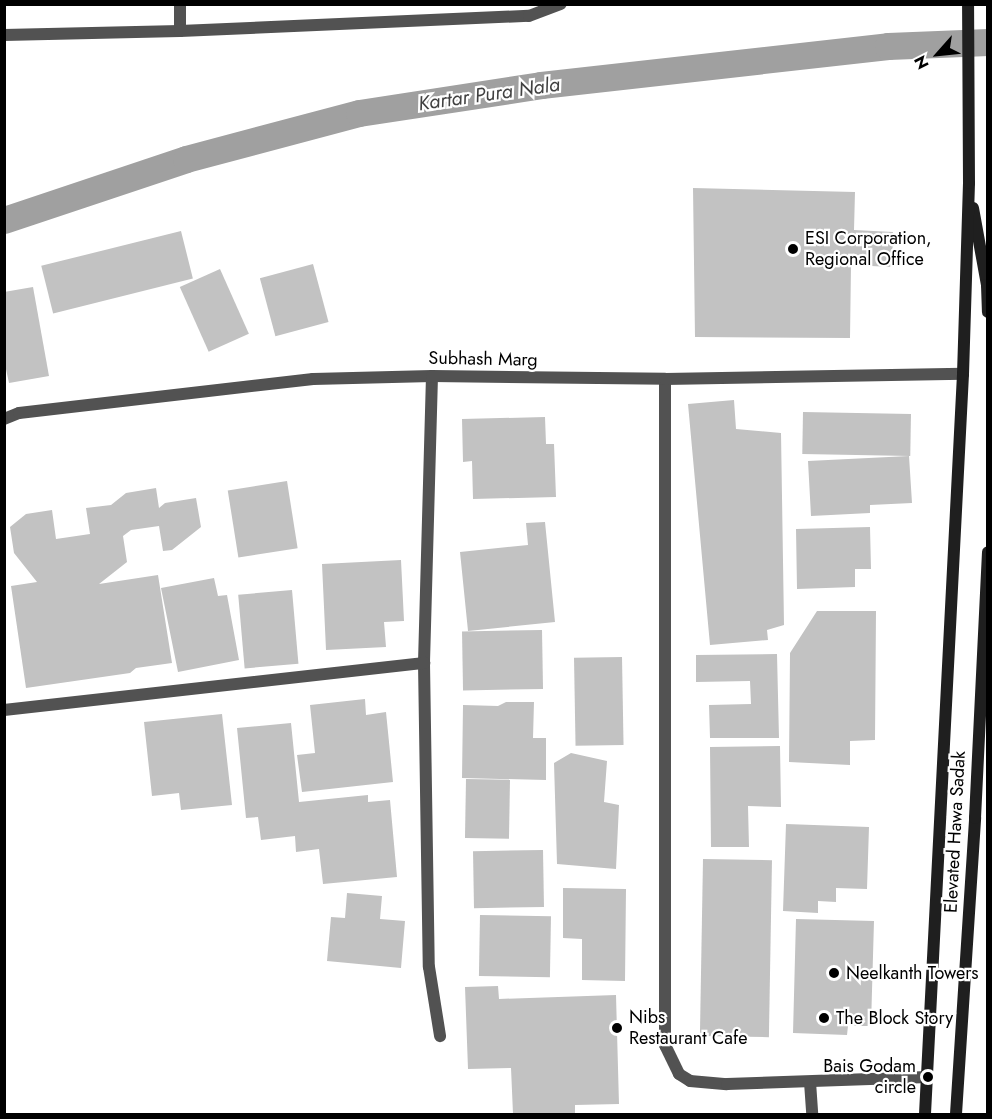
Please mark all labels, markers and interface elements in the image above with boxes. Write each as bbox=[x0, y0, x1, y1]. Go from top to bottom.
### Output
north arrow bbox=[908, 24, 968, 84]
text: N bbox=[908, 52, 935, 73]
water label: Kartar Pura Nala bbox=[417, 72, 561, 116]
place label: ESI Corporation, Regional Office bbox=[805, 228, 932, 270]
marker: ESI Corporation, Regional Office bbox=[786, 242, 800, 256]
street label: Subhash Marg bbox=[428, 347, 538, 371]
street label: Elevated Hawa Sadak bbox=[940, 751, 970, 913]
place label: Neelkanth Towers bbox=[846, 962, 979, 984]
marker: Neelkanth Towers bbox=[827, 966, 841, 980]
place label: Nibs Restaurant Cafe bbox=[629, 1007, 747, 1050]
place label: The Block Story bbox=[836, 1007, 953, 1029]
marker: The Block Story bbox=[817, 1011, 831, 1025]
marker: Nibs Restaurant Cafe bbox=[610, 1021, 624, 1035]
place label: Bais Godam circle bbox=[823, 1056, 916, 1098]
marker: Bais Godam circle bbox=[921, 1070, 935, 1084]

